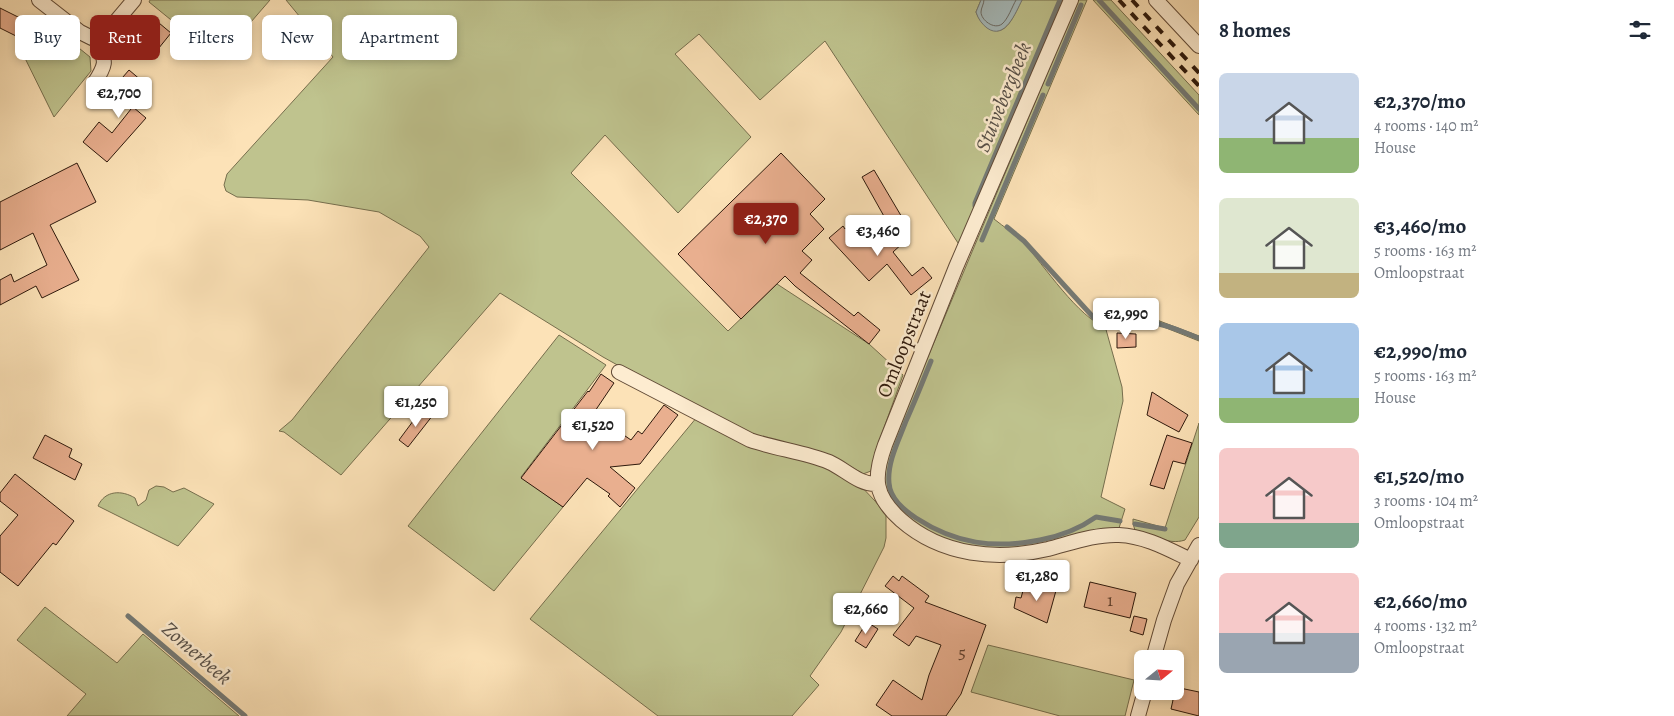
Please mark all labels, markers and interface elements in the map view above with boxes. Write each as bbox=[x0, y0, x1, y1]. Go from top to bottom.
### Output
chip: Buy bbox=[15, 15, 80, 60]
chip: Rent bbox=[90, 15, 160, 60]
chip: Filters bbox=[170, 15, 252, 60]
chip: New bbox=[262, 15, 332, 60]
chip: Apartment bbox=[342, 15, 457, 60]
text: 8 homes bbox=[1219, 16, 1291, 44]
icon: filters bbox=[1626, 16, 1654, 44]
water label: Stuivebergbeek bbox=[968, 38, 1038, 156]
pin: €2,700 bbox=[78, 76, 160, 119]
text: €2,700 bbox=[97, 82, 141, 104]
text: €2,370/mo bbox=[1374, 87, 1466, 115]
icon: home bbox=[1259, 93, 1319, 153]
text: 4 rooms · 140 m² bbox=[1374, 115, 1479, 137]
text: House bbox=[1374, 137, 1416, 159]
pin: €2,370 bbox=[725, 202, 807, 245]
text: €2,370 bbox=[745, 208, 787, 230]
text: €3,460/mo bbox=[1374, 212, 1466, 240]
pin: €3,460 bbox=[837, 214, 919, 257]
icon: home bbox=[1259, 218, 1319, 278]
text: €3,460 bbox=[856, 220, 900, 242]
text: 5 rooms · 163 m² bbox=[1374, 240, 1476, 262]
text: Omloopstraat bbox=[1374, 262, 1465, 284]
street label: Omloopstraat bbox=[870, 286, 938, 402]
pin: €2,990 bbox=[1085, 298, 1167, 340]
text: €2,990 bbox=[1104, 303, 1148, 325]
text: €2,990/mo bbox=[1374, 337, 1467, 365]
icon: home bbox=[1259, 343, 1319, 403]
text: 5 rooms · 163 m² bbox=[1374, 365, 1476, 387]
pin: €1,250 bbox=[375, 386, 457, 428]
text: House bbox=[1374, 387, 1416, 409]
text: €1,250 bbox=[395, 391, 437, 413]
pin: €1,520 bbox=[552, 408, 634, 451]
text: €1,520 bbox=[572, 414, 614, 436]
text: €1,520/mo bbox=[1374, 462, 1464, 490]
icon: home bbox=[1259, 468, 1319, 528]
text: 3 rooms · 104 m² bbox=[1374, 490, 1478, 512]
text: Omloopstraat bbox=[1374, 512, 1465, 534]
pin: €1,280 bbox=[996, 560, 1078, 602]
text: €1,280 bbox=[1016, 565, 1058, 587]
text: €2,660/mo bbox=[1374, 587, 1467, 615]
house number: 1 bbox=[1107, 588, 1113, 612]
pin: €2,660 bbox=[825, 592, 907, 635]
icon: home bbox=[1259, 593, 1319, 653]
text: €2,660 bbox=[844, 598, 888, 620]
water label: Zomerbeek bbox=[156, 615, 238, 691]
text: 4 rooms · 132 m² bbox=[1374, 615, 1477, 637]
text: Omloopstraat bbox=[1374, 637, 1465, 659]
house number: 5 bbox=[958, 640, 966, 664]
north arrow bbox=[1134, 650, 1184, 700]
map controls bbox=[1134, 650, 1184, 700]

